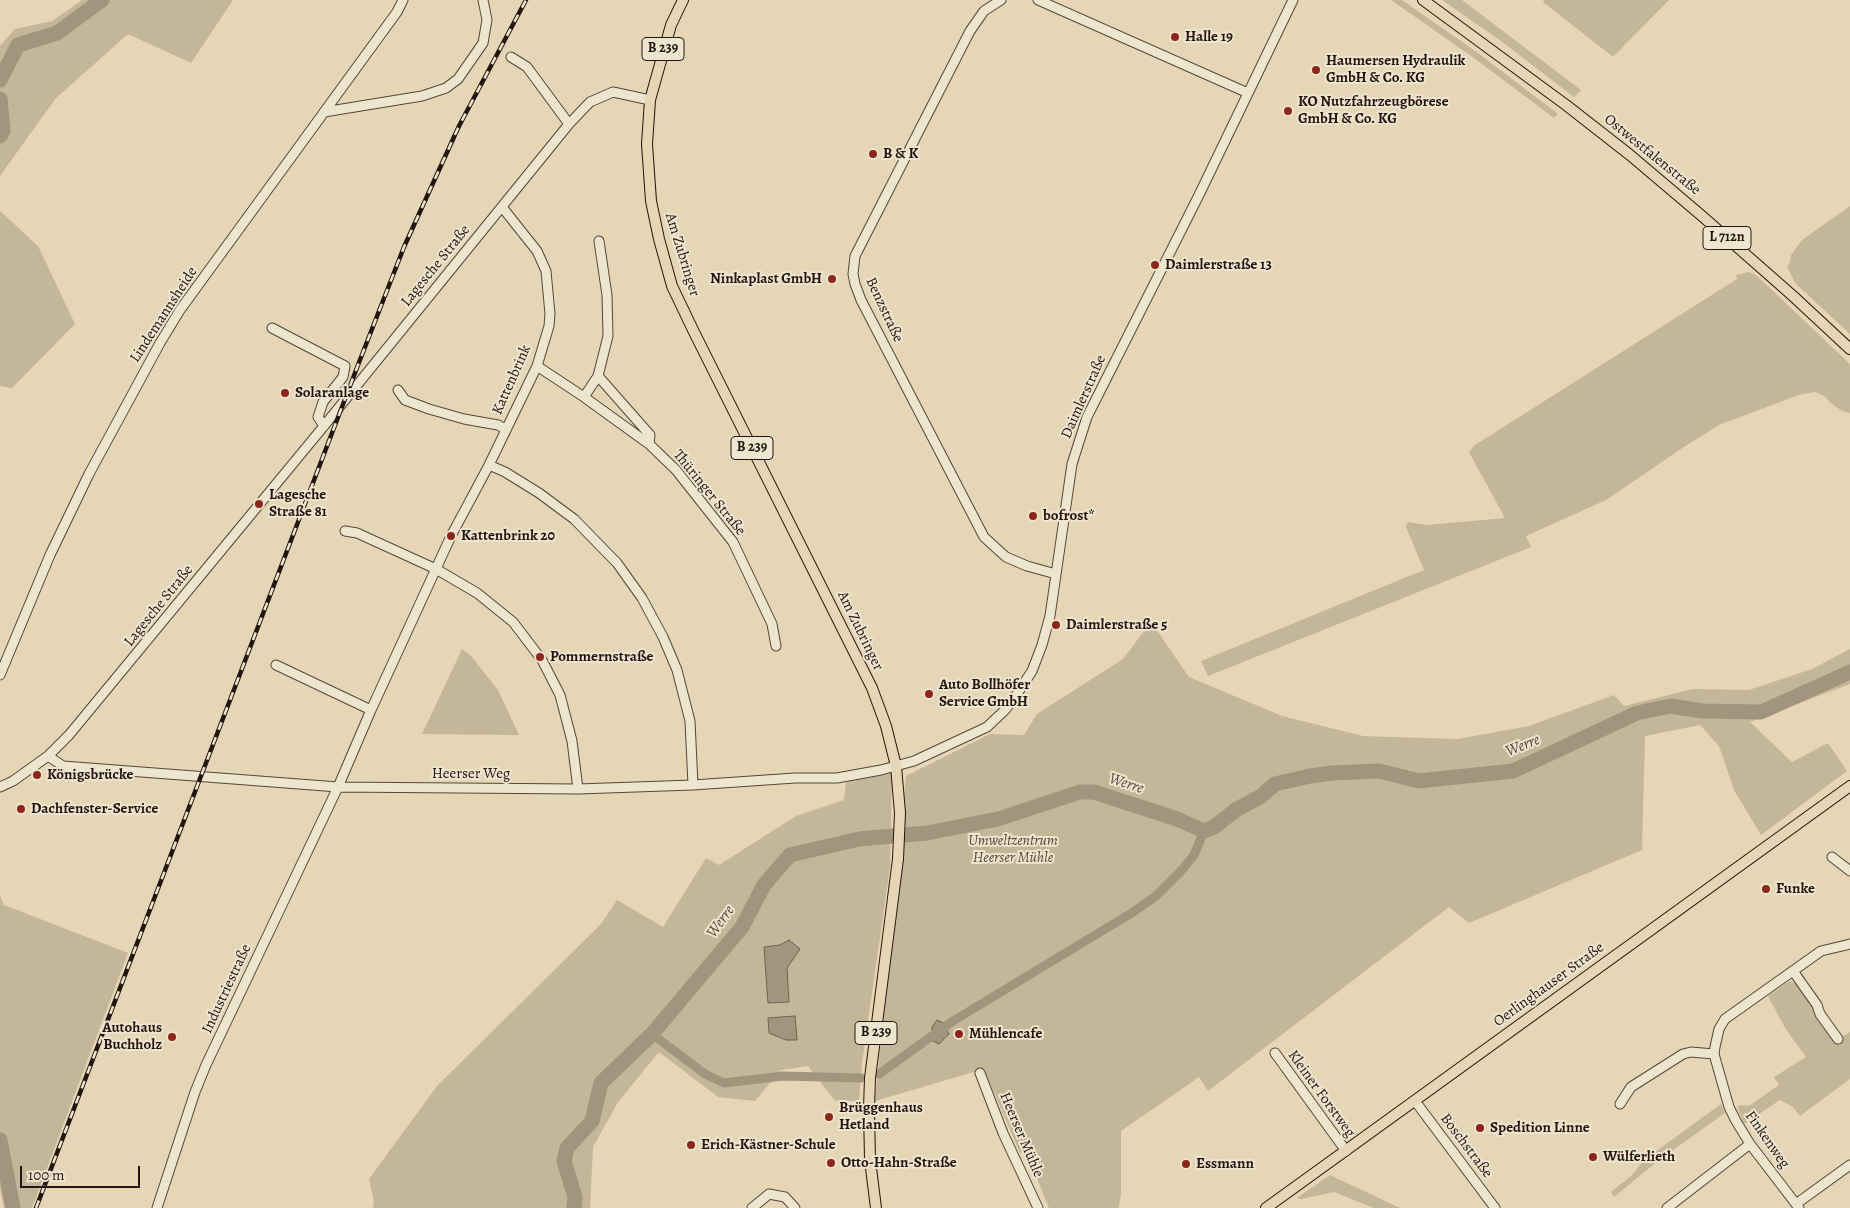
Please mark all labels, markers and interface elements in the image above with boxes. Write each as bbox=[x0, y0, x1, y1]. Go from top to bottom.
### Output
place label: Halle 19 bbox=[1185, 28, 1233, 46]
marker: Halle 19 bbox=[1169, 31, 1181, 43]
road number: B 239 bbox=[642, 38, 684, 61]
place label: Haumersen Hydraulik GmbH & Co. KG bbox=[1326, 52, 1465, 87]
marker: Haumersen Hydraulik GmbH & Co. KG bbox=[1310, 64, 1322, 76]
place label: KO Nutzfahrzeugbörese GmbH & Co. KG bbox=[1298, 93, 1449, 128]
marker: KO Nutzfahrzeugbörese GmbH & Co. KG bbox=[1282, 105, 1294, 117]
street label: Ostwestfalenstraße bbox=[1600, 111, 1704, 199]
place label: B & K bbox=[883, 145, 918, 163]
marker: B & K bbox=[867, 148, 879, 160]
street label: Am Zubringer bbox=[661, 211, 703, 299]
street label: Lagesche Straße bbox=[398, 221, 474, 311]
road number: L 712n bbox=[1703, 227, 1751, 250]
place label: Daimlerstraße 13 bbox=[1165, 256, 1272, 274]
marker: Daimlerstraße 13 bbox=[1149, 259, 1161, 271]
street label: Lindemannsheide bbox=[126, 264, 202, 366]
place label: Ninkaplast GmbH bbox=[710, 270, 822, 288]
marker: Ninkaplast GmbH bbox=[826, 273, 838, 285]
street label: Benzstraße bbox=[861, 275, 907, 345]
street label: Kattenbrink bbox=[489, 342, 535, 418]
street label: Daimlerstraße bbox=[1058, 352, 1110, 442]
place label: Solaranlage bbox=[295, 384, 369, 402]
marker: Solaranlage bbox=[279, 387, 291, 399]
road number: B 239 bbox=[731, 436, 773, 459]
street label: Thüringer Straße bbox=[669, 446, 749, 540]
place label: Lagesche Straße 81 bbox=[269, 486, 327, 521]
marker: Lagesche Straße 81 bbox=[253, 498, 265, 510]
place label: bofrost* bbox=[1043, 507, 1095, 525]
marker: bofrost* bbox=[1027, 510, 1039, 522]
place label: Kattenbrink 20 bbox=[461, 527, 555, 545]
marker: Kattenbrink 20 bbox=[445, 530, 457, 542]
street label: Lagesche Straße bbox=[121, 561, 197, 651]
street label: Am Zubringer bbox=[833, 588, 887, 674]
place label: Daimlerstraße 5 bbox=[1066, 616, 1167, 634]
marker: Daimlerstraße 5 bbox=[1050, 619, 1062, 631]
place label: Pommernstraße bbox=[550, 648, 653, 666]
marker: Pommernstraße bbox=[534, 651, 546, 663]
place label: Auto Bollhöfer Service GmbH bbox=[939, 676, 1030, 711]
marker: Auto Bollhöfer Service GmbH bbox=[923, 688, 935, 700]
water label: Werre bbox=[1503, 730, 1543, 762]
street label: Heerser Weg bbox=[432, 765, 510, 783]
place label: Königsbrücke bbox=[47, 766, 133, 784]
marker: Königsbrücke bbox=[31, 769, 43, 781]
water label: Werre bbox=[1106, 769, 1146, 799]
place label: Dachfenster-Service bbox=[31, 800, 158, 818]
marker: Dachfenster-Service bbox=[15, 803, 27, 815]
park label: Umweltzentrum Heerser Mühle bbox=[968, 832, 1058, 867]
place label: Funke bbox=[1776, 880, 1815, 898]
marker: Funke bbox=[1760, 883, 1772, 895]
water label: Werre bbox=[703, 902, 739, 942]
street label: Oerlinghauser Straße bbox=[1490, 939, 1608, 1031]
street label: Industriestraße bbox=[198, 941, 256, 1037]
place label: Autohaus Buchholz bbox=[102, 1019, 162, 1054]
road number: B 239 bbox=[855, 1021, 897, 1044]
place label: Mühlencafe bbox=[969, 1025, 1042, 1043]
marker: Mühlencafe bbox=[953, 1028, 965, 1040]
marker: Autohaus Buchholz bbox=[166, 1031, 178, 1043]
street label: Kleiner Forstweg bbox=[1283, 1047, 1359, 1141]
street label: Heerser Mühle bbox=[995, 1090, 1047, 1180]
place label: Brüggenhaus Hetland bbox=[839, 1099, 923, 1134]
street label: Finkenweg bbox=[1741, 1108, 1793, 1172]
street label: Boschstraße bbox=[1436, 1110, 1496, 1182]
marker: Brüggenhaus Hetland bbox=[823, 1111, 835, 1123]
place label: Spedition Linne bbox=[1490, 1119, 1590, 1137]
marker: Spedition Linne bbox=[1474, 1122, 1486, 1134]
place label: Erich-Kästner-Schule bbox=[701, 1136, 836, 1154]
marker: Erich-Kästner-Schule bbox=[685, 1139, 697, 1151]
place label: Wülferlieth bbox=[1603, 1148, 1675, 1166]
marker: Wülferlieth bbox=[1587, 1151, 1599, 1163]
place label: Otto-Hahn-Straße bbox=[841, 1154, 957, 1172]
place label: Essmann bbox=[1196, 1155, 1254, 1173]
scale bar bbox=[22, 1156, 142, 1188]
marker: Otto-Hahn-Straße bbox=[825, 1157, 837, 1169]
marker: Essmann bbox=[1180, 1158, 1192, 1170]
text: 100 m bbox=[28, 1165, 65, 1185]

